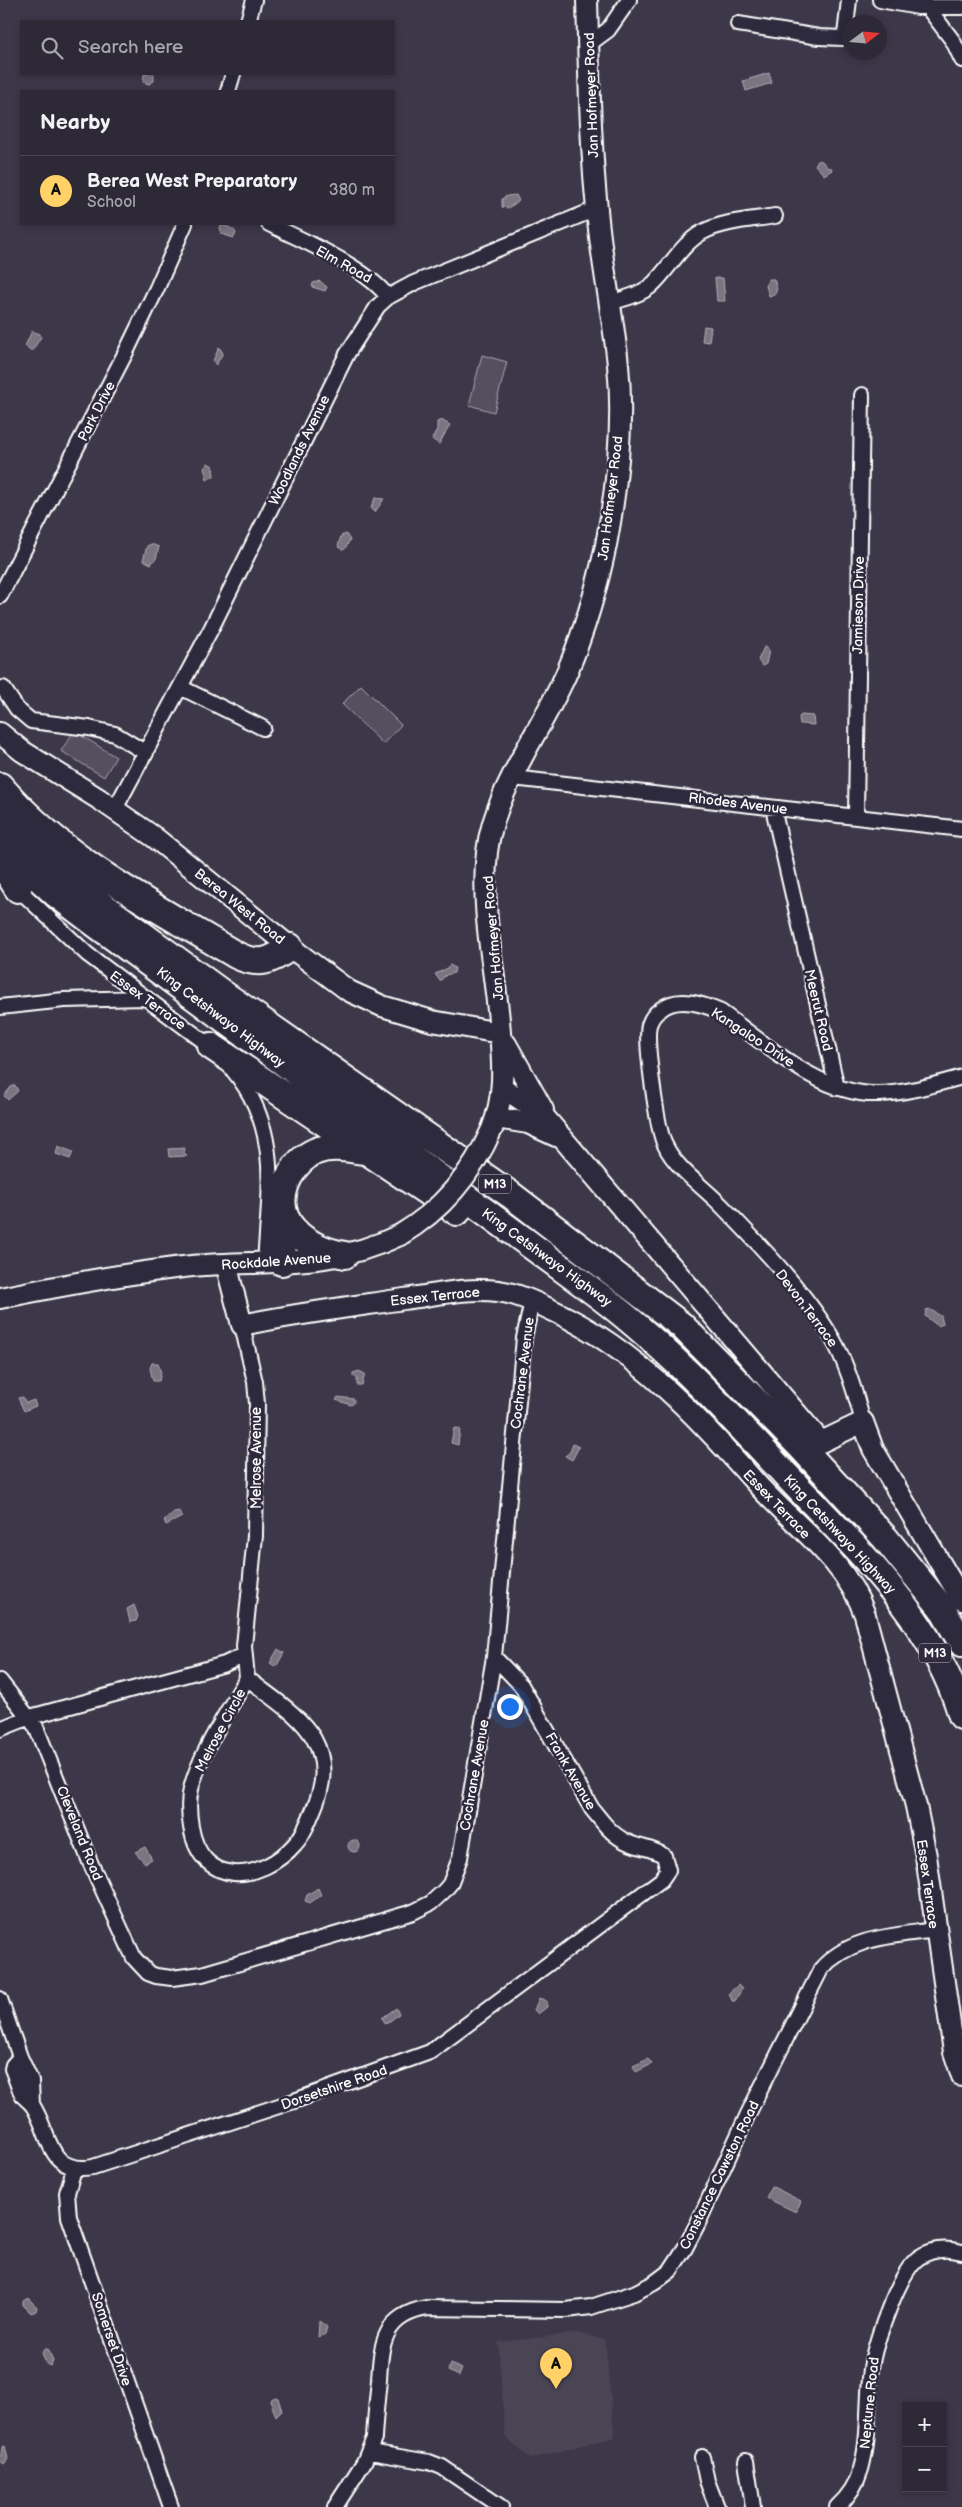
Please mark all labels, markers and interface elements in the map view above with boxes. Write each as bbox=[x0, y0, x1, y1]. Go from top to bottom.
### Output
north arrow bbox=[842, 15, 887, 60]
search box bbox=[20, 20, 395, 75]
street label: Jan Hofmeyer Road bbox=[581, 32, 602, 158]
icon: search bbox=[38, 34, 66, 62]
text: Search here bbox=[78, 36, 183, 59]
text: Nearby bbox=[40, 110, 110, 135]
text: Berea West Preparatory bbox=[87, 170, 297, 193]
text: A bbox=[51, 181, 61, 200]
text: 380 m bbox=[329, 181, 375, 200]
text: School bbox=[87, 193, 136, 212]
street label: Elm Road bbox=[313, 242, 375, 287]
street label: Park Drive bbox=[74, 379, 119, 444]
street label: Woodlands Avenue bbox=[265, 392, 333, 508]
street label: Jan Hofmeyer Road bbox=[594, 435, 627, 561]
street label: Jamieson Drive bbox=[849, 556, 868, 654]
street label: Rhodes Avenue bbox=[687, 789, 788, 818]
street label: Berea West Road bbox=[191, 865, 288, 948]
street label: Jan Hofmeyer Road bbox=[480, 875, 507, 1001]
street label: King Cetshwayo Highway bbox=[153, 963, 289, 1072]
street label: Essex Terrace bbox=[106, 967, 189, 1034]
street label: Meerut Road bbox=[801, 968, 836, 1053]
street label: Kangaloo Drive bbox=[708, 1004, 798, 1071]
road number: M13 bbox=[479, 1174, 511, 1194]
street label: King Cetshwayo Highway bbox=[478, 1204, 616, 1311]
street label: Rockdale Avenue bbox=[221, 1249, 332, 1274]
street label: Devon Terrace bbox=[772, 1266, 841, 1350]
street label: Essex Terrace bbox=[389, 1283, 481, 1310]
street label: Cochrane Avenue bbox=[507, 1316, 538, 1430]
street label: Melrose Avenue bbox=[248, 1407, 265, 1509]
street label: Essex Terrace bbox=[739, 1466, 814, 1543]
street label: King Cetshwayo Highway bbox=[780, 1471, 900, 1598]
road number: M13 bbox=[919, 1644, 951, 1662]
street label: Melrose Circle bbox=[191, 1686, 250, 1775]
your location bbox=[497, 1694, 523, 1720]
street label: Cochrane Avenue bbox=[456, 1718, 493, 1832]
street label: Frank Avenue bbox=[542, 1730, 600, 1813]
street label: Cleveland Road bbox=[53, 1783, 106, 1883]
street label: Essex Terrace bbox=[913, 1838, 942, 1930]
street label: Dorsetshire Road bbox=[279, 2061, 389, 2114]
street label: Constance Cawston Road bbox=[676, 2098, 763, 2252]
street label: Somerset Drive bbox=[88, 2290, 135, 2388]
pin: A bbox=[540, 2348, 572, 2389]
street label: Neptune Road bbox=[856, 2356, 883, 2450]
map controls bbox=[902, 2402, 947, 2492]
button: + bbox=[902, 2402, 947, 2447]
button: − bbox=[902, 2447, 947, 2492]

